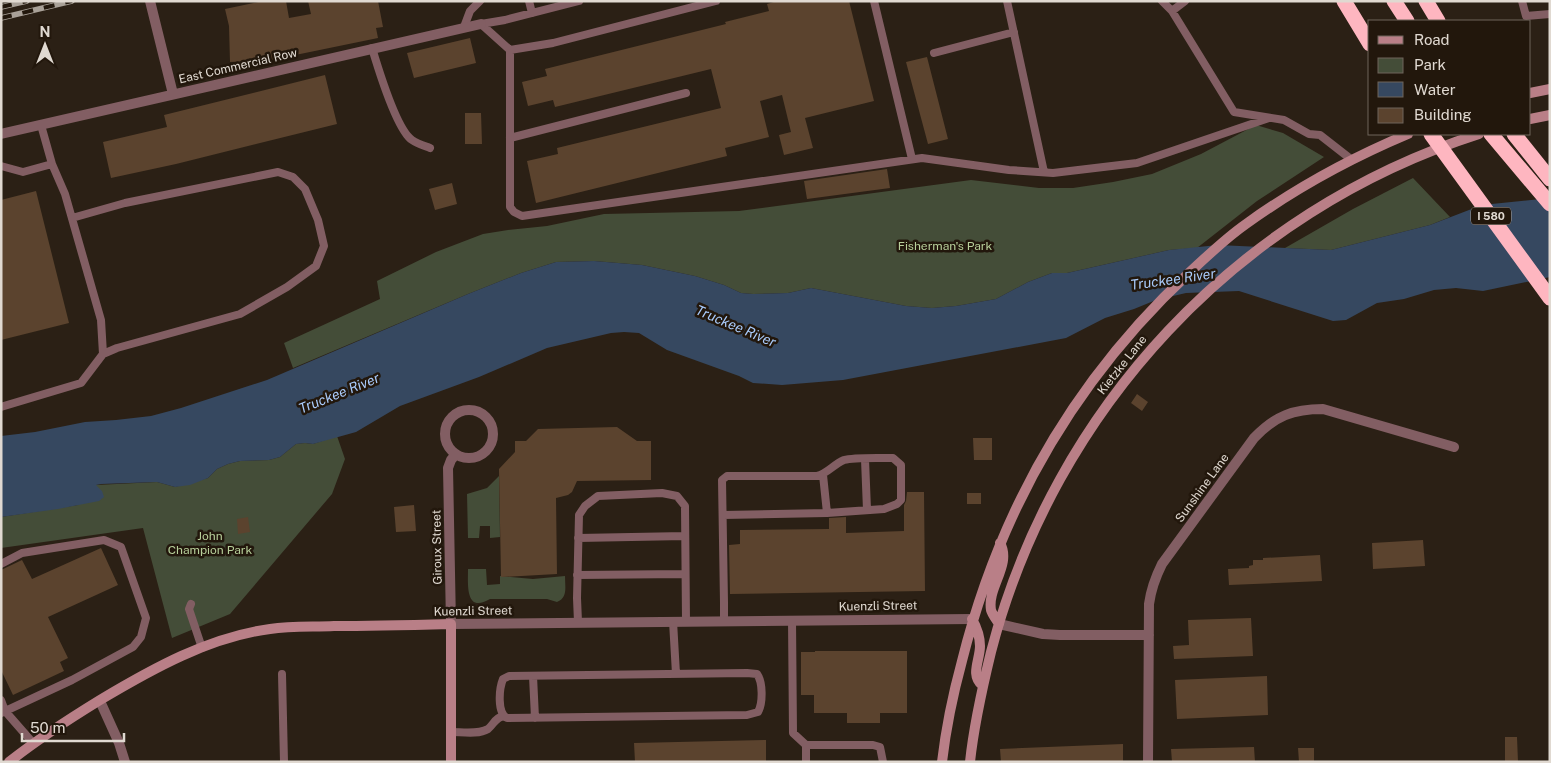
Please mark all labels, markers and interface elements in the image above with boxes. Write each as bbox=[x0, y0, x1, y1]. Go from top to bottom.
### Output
north arrow bbox=[20, 20, 70, 70]
legend bbox=[1368, 20, 1531, 135]
text: N bbox=[40, 24, 50, 40]
text: Road bbox=[1414, 31, 1450, 48]
street label: East Commercial Row bbox=[177, 45, 299, 86]
text: Park bbox=[1414, 56, 1446, 73]
text: Water bbox=[1414, 81, 1456, 98]
text: Building bbox=[1414, 106, 1472, 123]
road number: I 580 bbox=[1471, 208, 1511, 225]
park label: Fisherman's Park bbox=[898, 239, 992, 253]
water label: Truckee River bbox=[1129, 265, 1217, 293]
water label: Truckee River bbox=[693, 302, 779, 350]
street label: Kietzke Lane bbox=[1095, 332, 1150, 397]
water label: Truckee River bbox=[296, 369, 382, 416]
street label: Sunshine Lane bbox=[1172, 451, 1232, 525]
street label: Giroux Street bbox=[429, 509, 445, 585]
park label: John Champion Park bbox=[168, 529, 253, 557]
street label: Kuenzli Street bbox=[838, 598, 918, 614]
street label: Kuenzli Street bbox=[433, 603, 513, 619]
scale bar bbox=[22, 710, 125, 742]
text: 50 m bbox=[30, 719, 65, 736]

